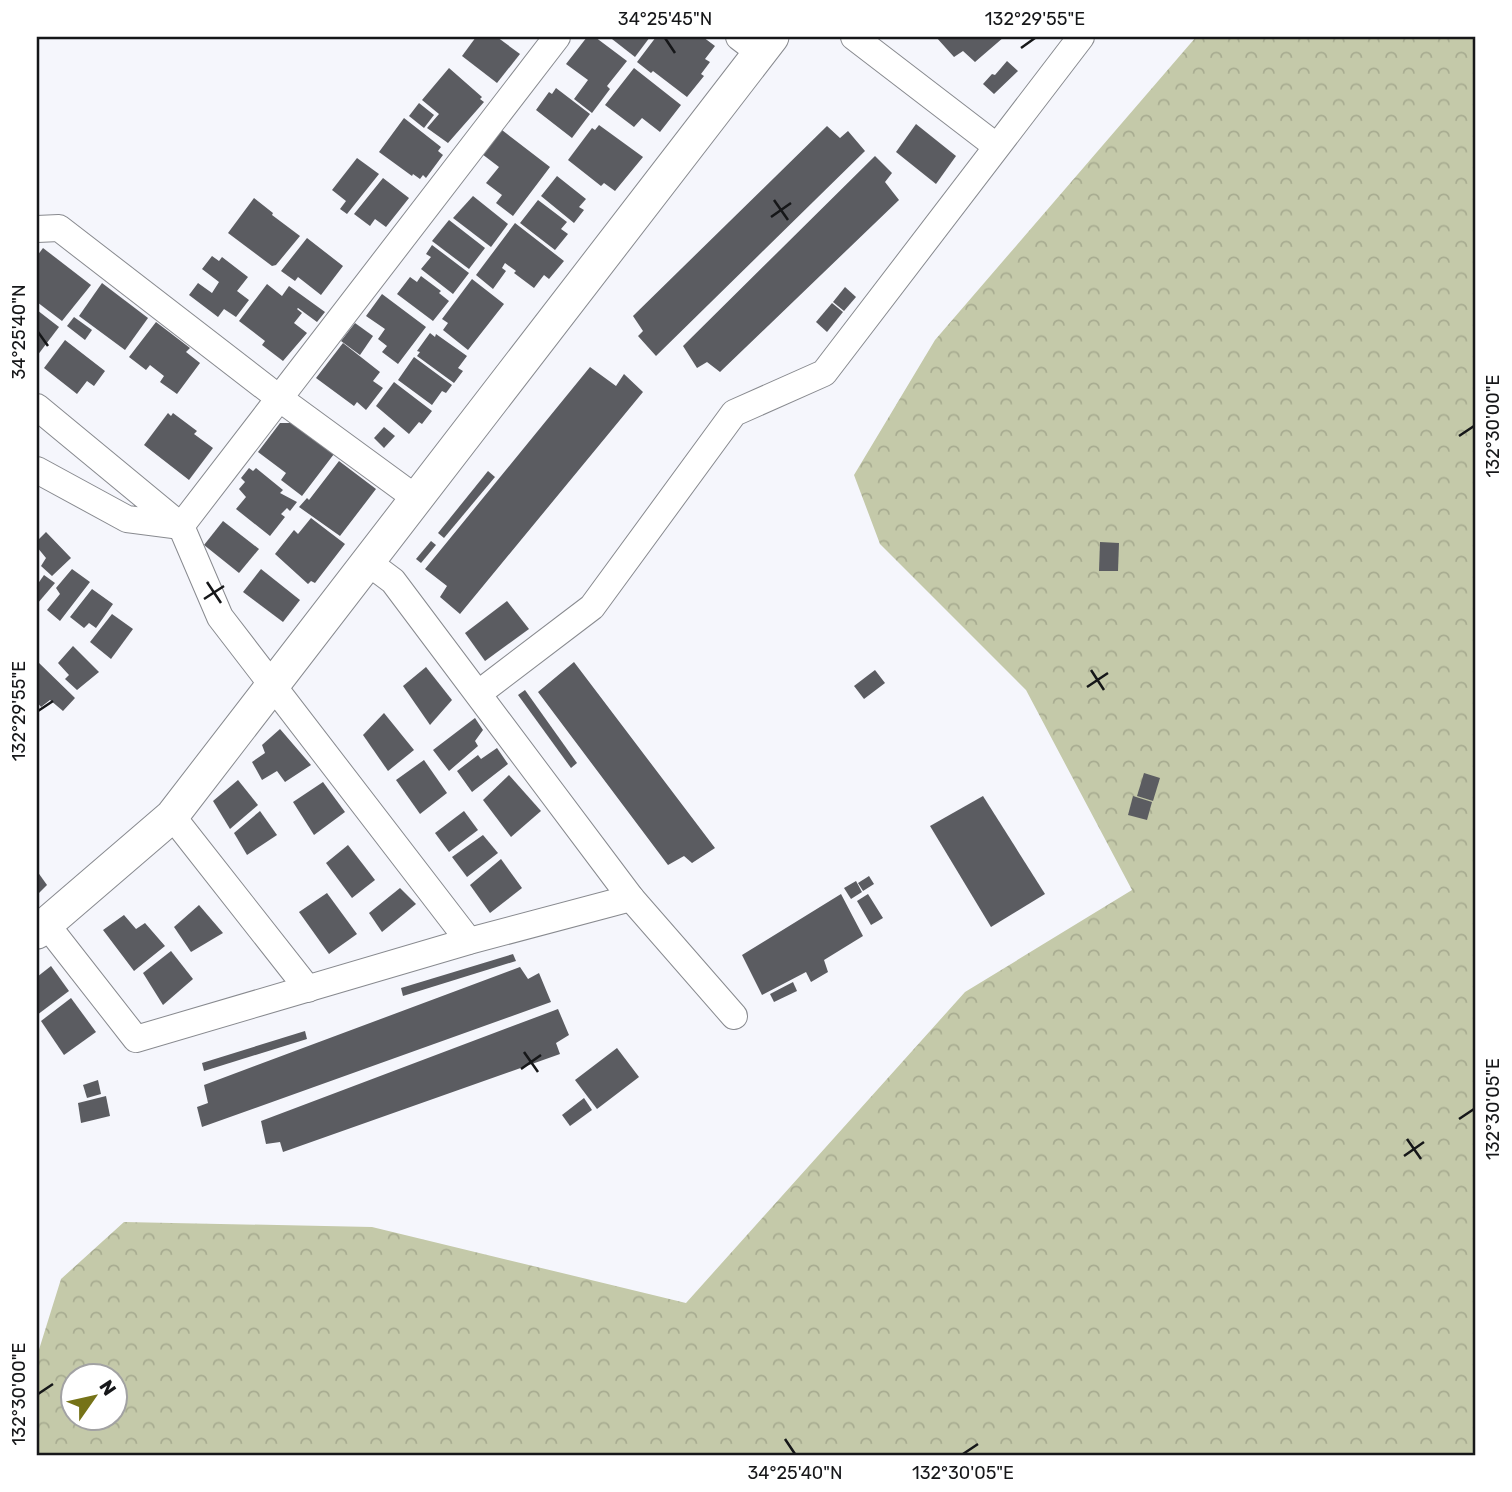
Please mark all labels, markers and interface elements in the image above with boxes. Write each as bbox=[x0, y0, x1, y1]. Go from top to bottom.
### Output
text: 34°25'45"N bbox=[618, 8, 712, 30]
text: 132°29'55"E bbox=[985, 8, 1085, 30]
text: 34°25'40"N bbox=[8, 284, 30, 380]
text: 132°30'00"E bbox=[1482, 375, 1504, 477]
text: 132°29'55"E bbox=[8, 661, 30, 761]
text: 132°30'05"E bbox=[1482, 1058, 1504, 1160]
text: 132°30'00"E bbox=[8, 1343, 30, 1445]
north arrow bbox=[60, 1362, 130, 1432]
text: N bbox=[94, 1376, 121, 1400]
text: 34°25'40"N bbox=[747, 1462, 843, 1484]
text: 132°30'05"E bbox=[912, 1462, 1014, 1484]

